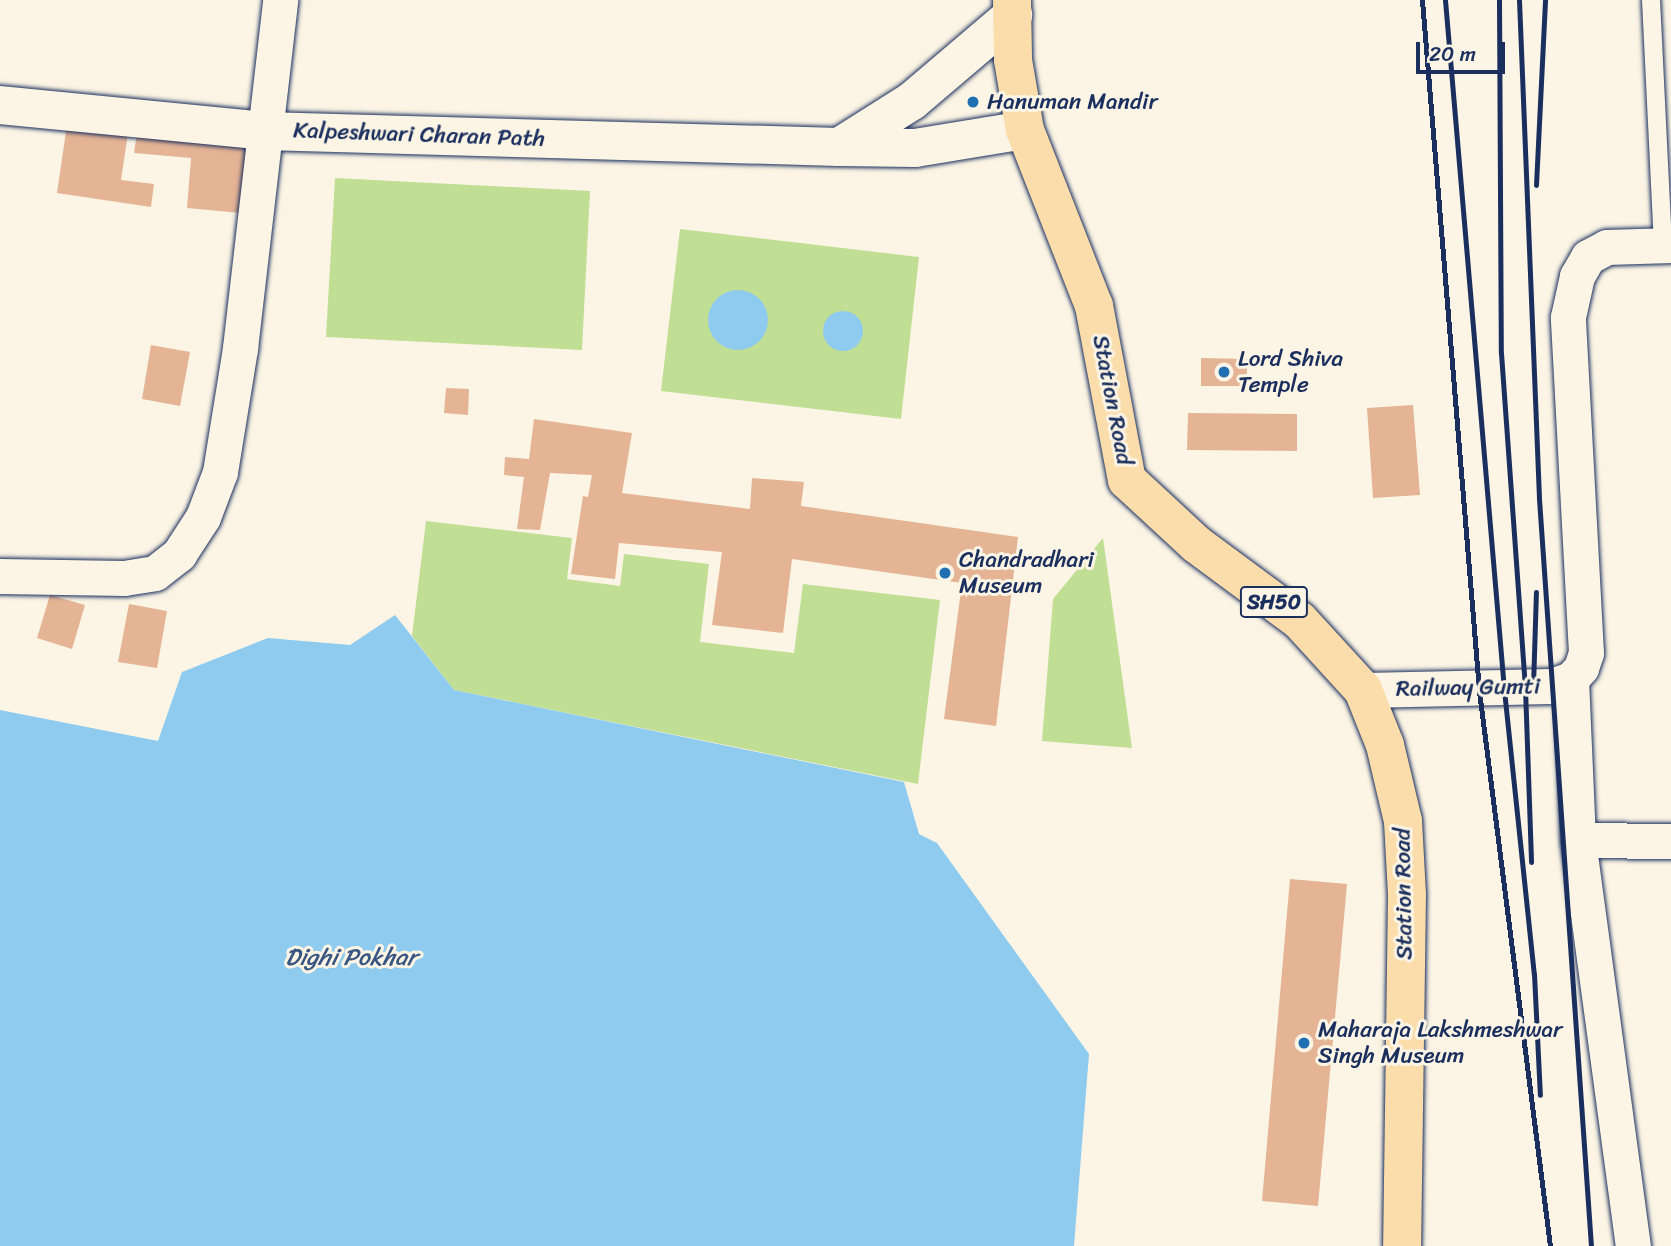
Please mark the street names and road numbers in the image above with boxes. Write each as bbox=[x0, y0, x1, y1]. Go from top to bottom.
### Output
street label: Kalpeshwari Charan Path bbox=[293, 117, 545, 153]
street label: Station Road bbox=[1086, 333, 1138, 467]
road number: SH50 bbox=[1239, 584, 1309, 620]
street label: Railway Gumti bbox=[1396, 673, 1540, 703]
street label: Station Road bbox=[1389, 828, 1419, 960]

